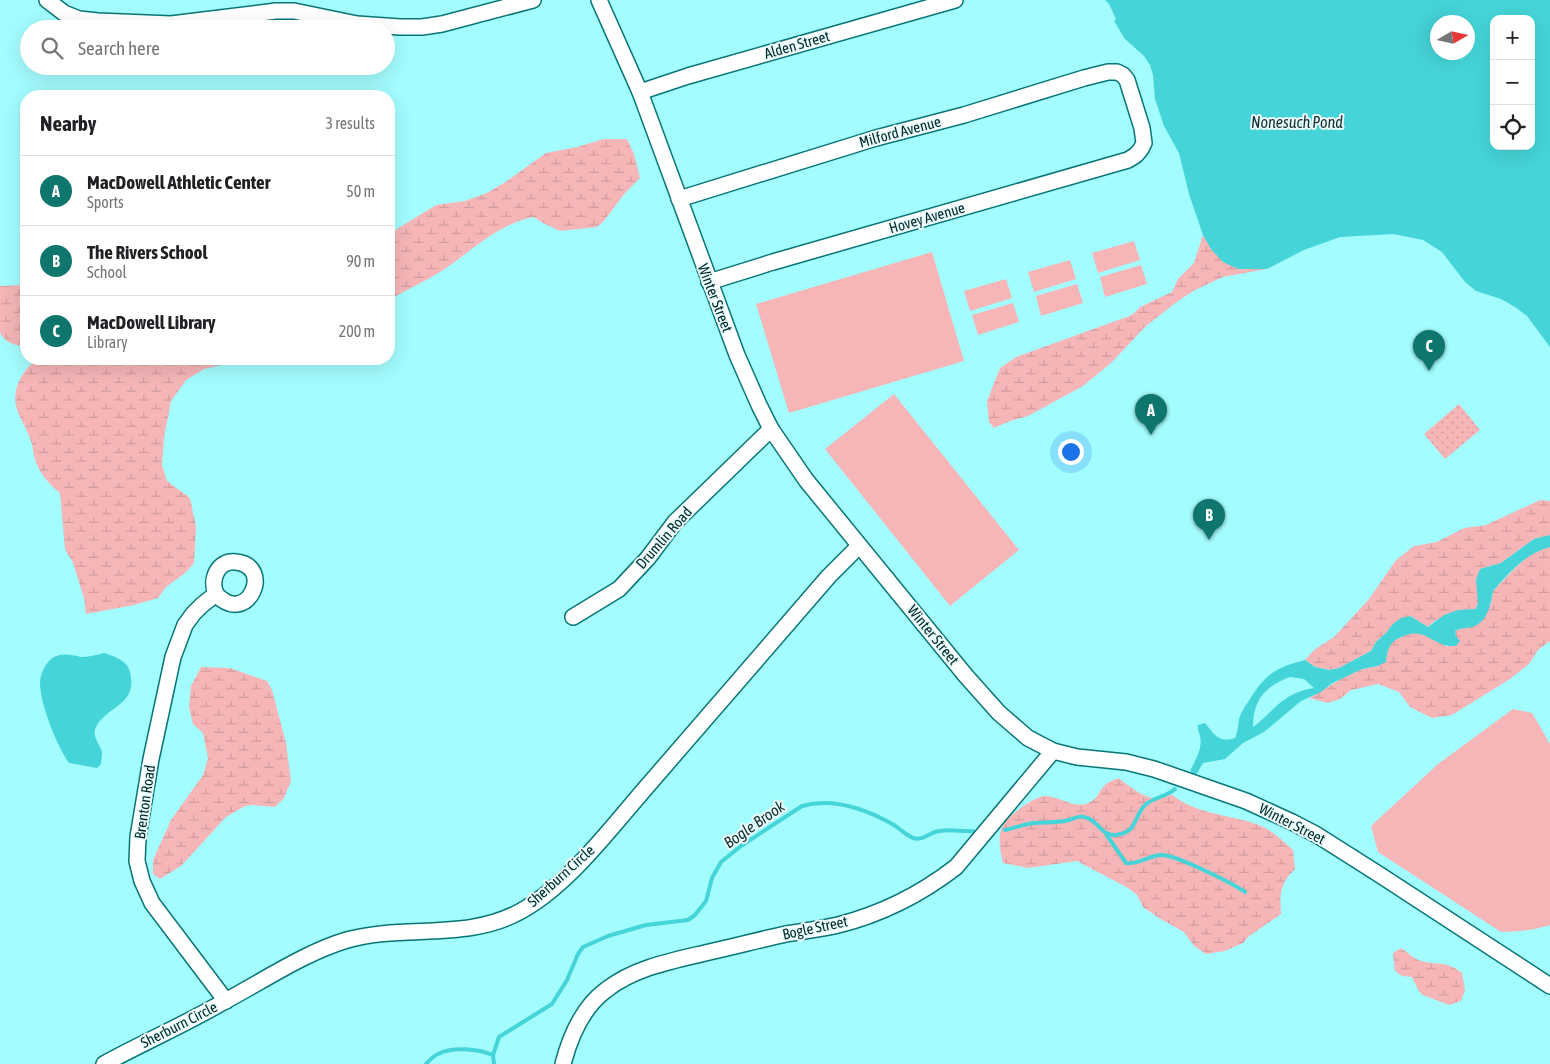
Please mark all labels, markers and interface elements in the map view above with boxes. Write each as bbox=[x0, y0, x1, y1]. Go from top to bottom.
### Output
north arrow bbox=[1430, 15, 1475, 60]
map controls bbox=[1490, 15, 1535, 150]
button: + bbox=[1490, 15, 1535, 60]
search box bbox=[20, 20, 395, 75]
street label: Alden Street bbox=[762, 27, 832, 62]
icon: search bbox=[38, 34, 66, 62]
text: Search here bbox=[78, 37, 160, 59]
button: − bbox=[1490, 60, 1535, 105]
button: locate bbox=[1490, 105, 1535, 150]
text: Nearby bbox=[40, 111, 96, 135]
street label: Milford Avenue bbox=[857, 112, 943, 151]
water label: Nonesuch Pond bbox=[1251, 113, 1343, 131]
text: 3 results bbox=[325, 114, 375, 132]
text: MacDowell Athletic Center bbox=[87, 171, 270, 193]
text: A bbox=[52, 182, 60, 200]
text: 50 m bbox=[346, 182, 375, 200]
text: Sports bbox=[87, 193, 124, 211]
street label: Hovey Avenue bbox=[887, 199, 967, 236]
text: The Rivers School bbox=[87, 241, 208, 263]
text: B bbox=[52, 252, 60, 270]
text: 90 m bbox=[346, 252, 375, 270]
street label: Winter Street bbox=[695, 261, 736, 334]
text: School bbox=[87, 263, 127, 281]
text: MacDowell Library bbox=[87, 311, 216, 333]
text: C bbox=[52, 322, 60, 340]
text: 200 m bbox=[339, 322, 375, 340]
pin: C bbox=[1413, 330, 1445, 371]
text: Library bbox=[87, 333, 128, 351]
pin: A bbox=[1135, 394, 1167, 435]
your location bbox=[1058, 439, 1084, 465]
pin: B bbox=[1193, 499, 1225, 540]
street label: Drumlin Road bbox=[632, 503, 695, 572]
street label: Winter Street bbox=[904, 601, 963, 668]
street label: Brenton Road bbox=[131, 764, 158, 840]
water label: Bogle Brook bbox=[720, 796, 789, 852]
street label: Winter Street bbox=[1256, 800, 1328, 847]
street label: Sherburn Circle bbox=[524, 841, 598, 910]
street label: Bogle Street bbox=[781, 912, 849, 943]
street label: Sherburn Circle bbox=[138, 998, 220, 1051]

